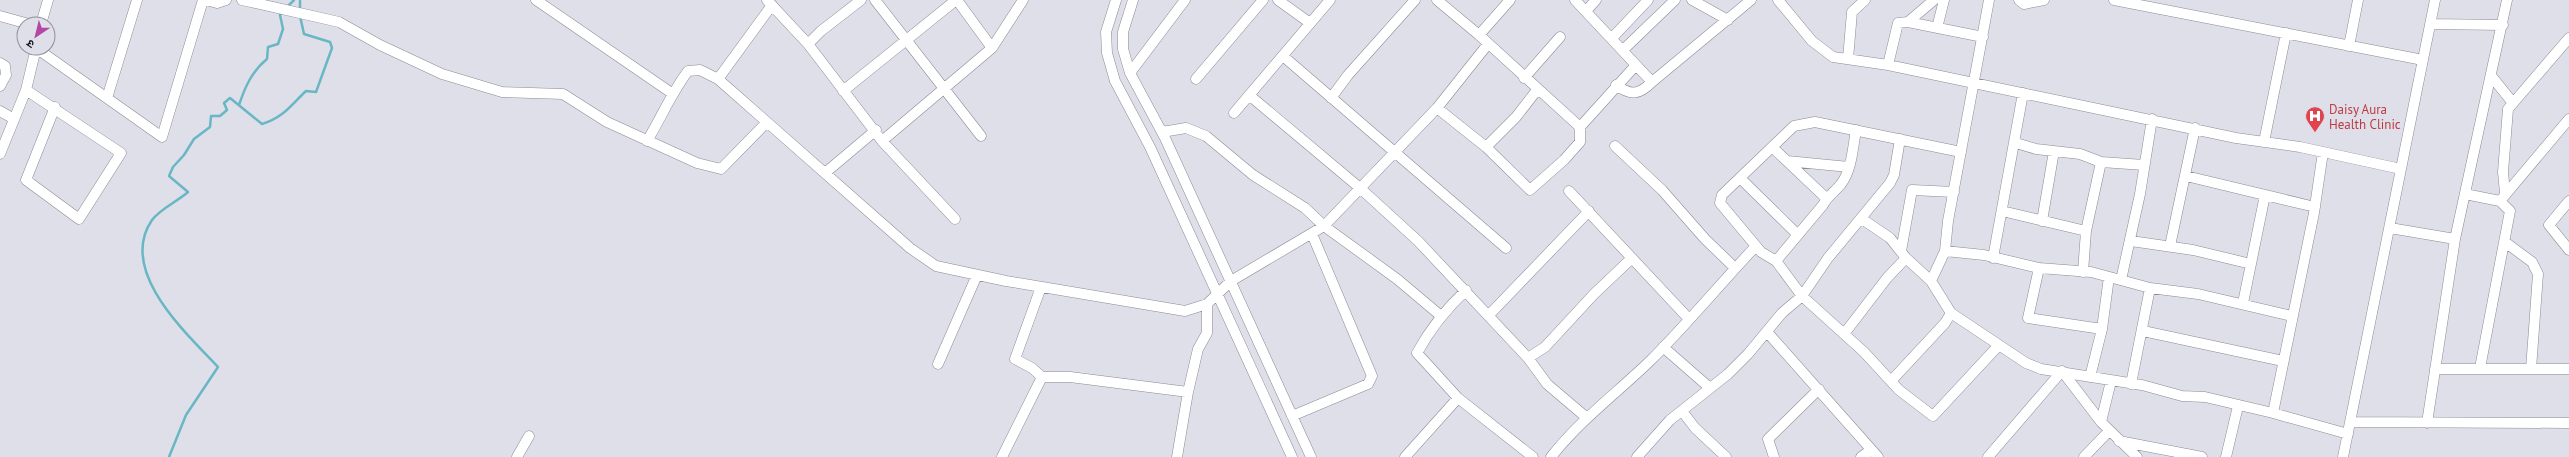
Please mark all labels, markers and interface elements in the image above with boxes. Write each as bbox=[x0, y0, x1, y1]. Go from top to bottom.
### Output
north arrow bbox=[16, 16, 56, 56]
text: उ bbox=[23, 36, 37, 52]
place label: Daisy Aura Health Clinic bbox=[2329, 101, 2401, 133]
hospital icon: Daisy Aura Health Clinic bbox=[2304, 105, 2326, 133]

